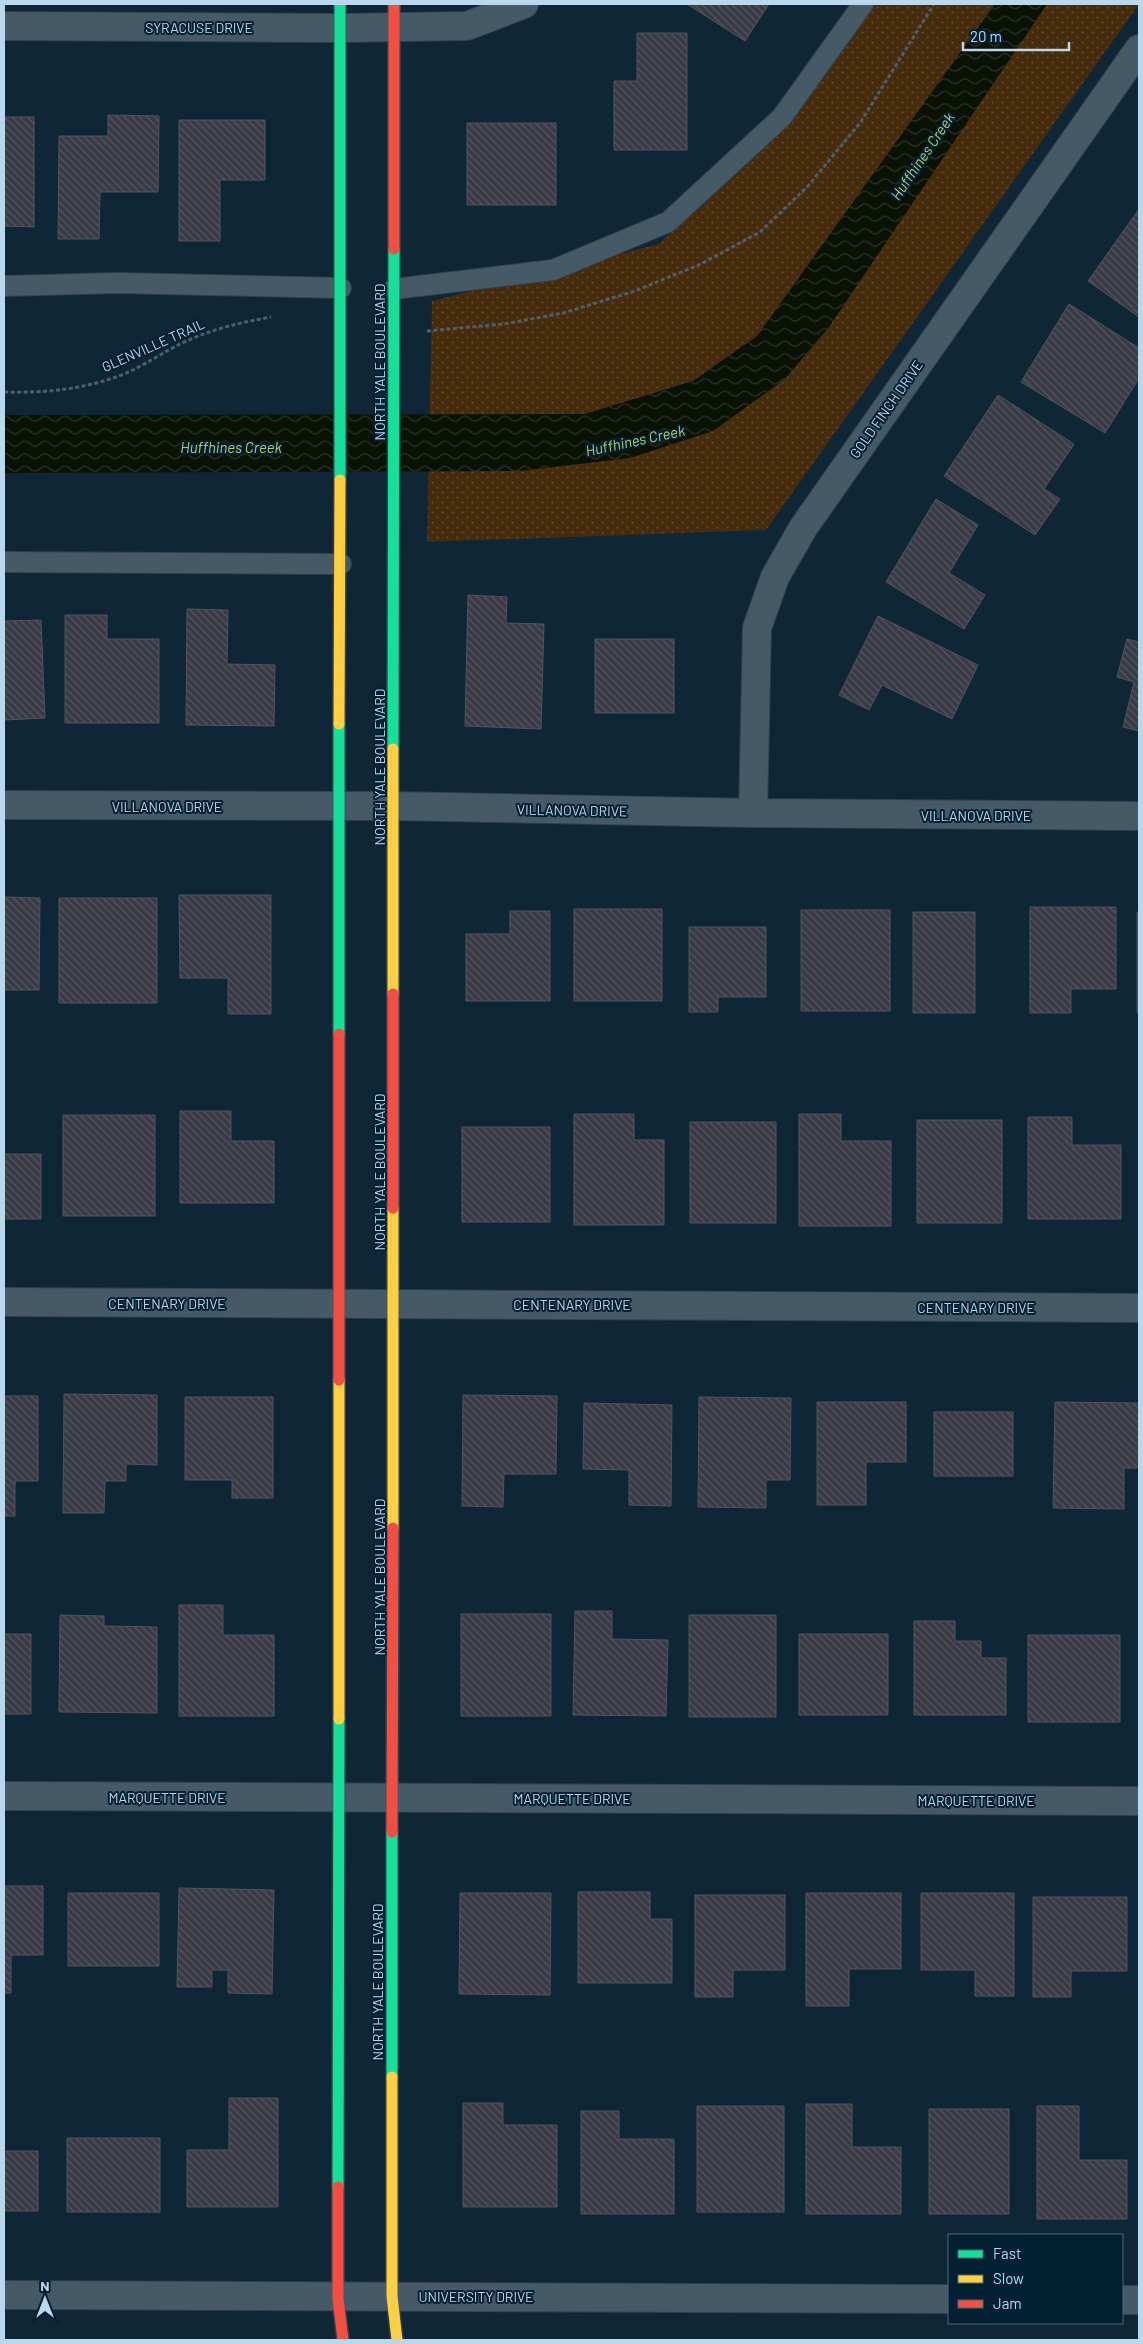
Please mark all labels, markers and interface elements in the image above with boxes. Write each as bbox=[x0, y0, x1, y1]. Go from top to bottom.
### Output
street label: SYRACUSE DRIVE bbox=[145, 19, 253, 36]
scale bar bbox=[963, 20, 1069, 52]
text: 20 m bbox=[970, 27, 1002, 45]
water label: Huffhines Creek bbox=[886, 108, 958, 203]
street label: NORTH YALE BOULEVARD bbox=[371, 284, 388, 440]
street label: GLENVILLE TRAIL bbox=[99, 315, 207, 375]
street label: GOLD FINCH DRIVE bbox=[846, 357, 926, 461]
water label: Huffhines Creek bbox=[584, 421, 687, 459]
water label: Huffhines Creek bbox=[180, 438, 282, 456]
street label: NORTH YALE BOULEVARD bbox=[371, 689, 388, 845]
street label: VILLANOVA DRIVE bbox=[112, 798, 222, 815]
street label: VILLANOVA DRIVE bbox=[517, 801, 627, 819]
street label: VILLANOVA DRIVE bbox=[921, 807, 1031, 824]
street label: NORTH YALE BOULEVARD bbox=[371, 1094, 388, 1250]
street label: CENTENARY DRIVE bbox=[108, 1295, 226, 1312]
street label: CENTENARY DRIVE bbox=[513, 1296, 631, 1313]
street label: CENTENARY DRIVE bbox=[917, 1299, 1035, 1316]
street label: NORTH YALE BOULEVARD bbox=[371, 1499, 388, 1655]
street label: MARQUETTE DRIVE bbox=[108, 1789, 226, 1806]
street label: MARQUETTE DRIVE bbox=[513, 1790, 631, 1807]
street label: MARQUETTE DRIVE bbox=[917, 1792, 1035, 1809]
street label: NORTH YALE BOULEVARD bbox=[369, 1904, 386, 2060]
legend bbox=[948, 2234, 1123, 2324]
text: Fast bbox=[993, 2244, 1021, 2262]
text: Slow bbox=[993, 2269, 1024, 2287]
north arrow bbox=[20, 2274, 70, 2324]
text: N bbox=[40, 2277, 50, 2294]
street label: UNIVERSITY DRIVE bbox=[418, 2288, 534, 2305]
text: Jam bbox=[993, 2294, 1022, 2312]

